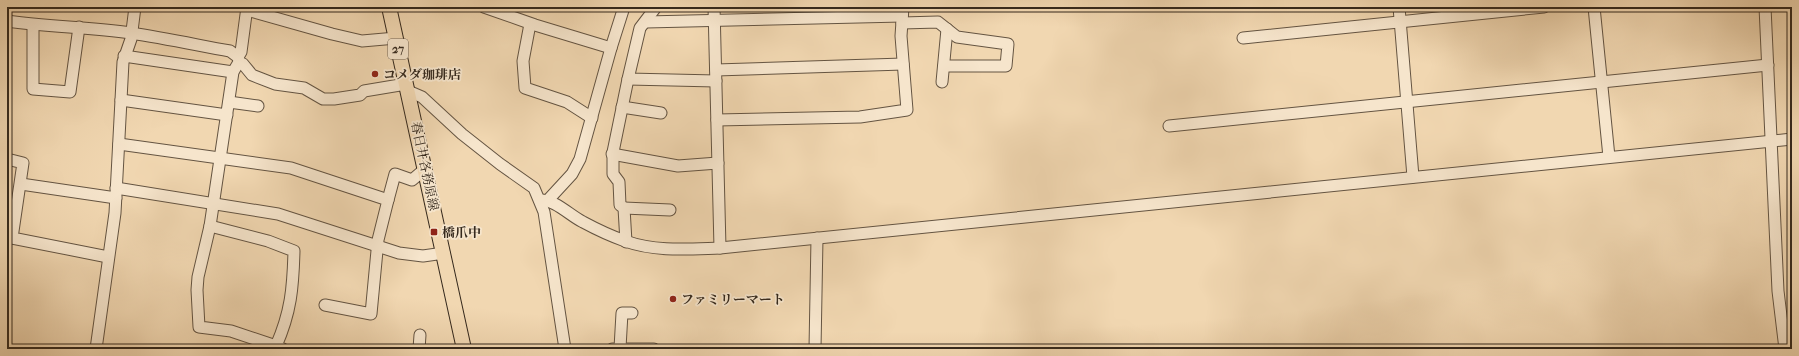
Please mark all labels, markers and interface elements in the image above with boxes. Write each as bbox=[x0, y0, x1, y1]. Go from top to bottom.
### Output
road number: 27 bbox=[388, 39, 408, 59]
place label: コメダ珈琲店 bbox=[383, 67, 461, 82]
marker: コメダ珈琲店 bbox=[370, 69, 380, 79]
street label: 春日井各務原線 bbox=[408, 120, 442, 212]
place label: 橋爪中 bbox=[442, 225, 481, 240]
marker: 橋爪中 bbox=[429, 227, 439, 237]
place label: ファミリーマート bbox=[681, 292, 785, 307]
marker: ファミリーマート bbox=[668, 294, 678, 304]

